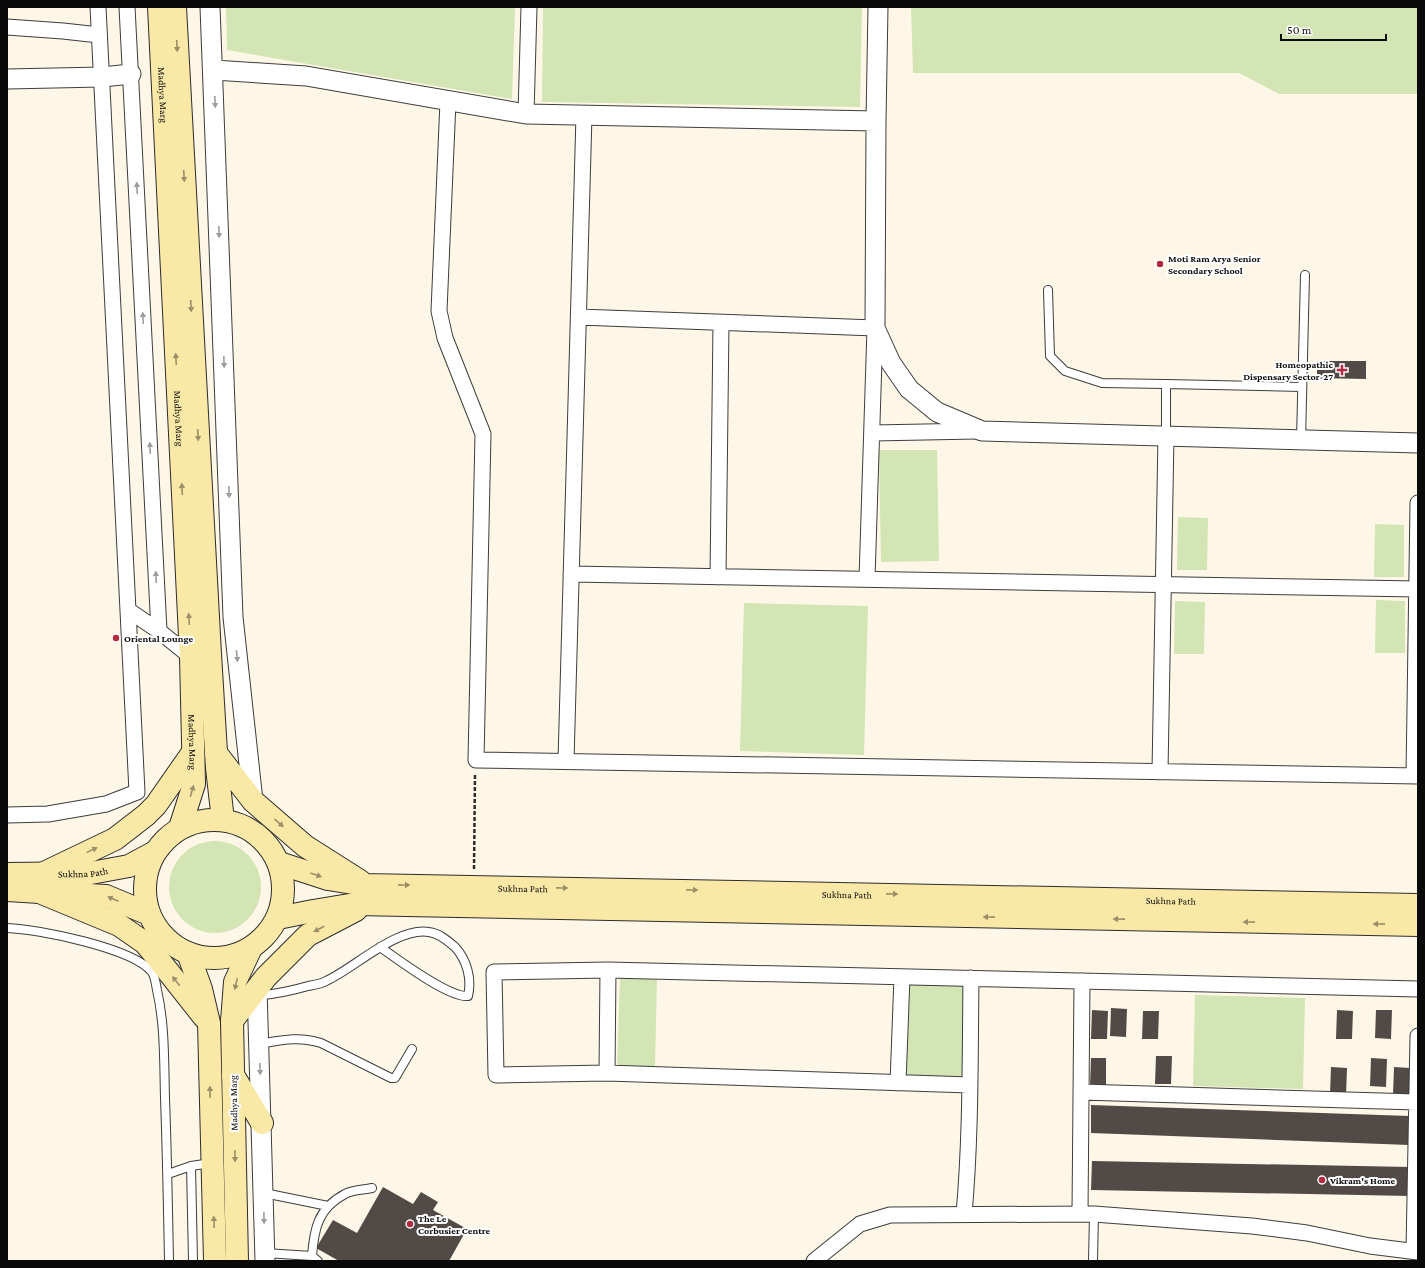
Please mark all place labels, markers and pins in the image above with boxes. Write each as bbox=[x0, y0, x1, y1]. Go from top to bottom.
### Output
place label: Moti Ram Arya Senior Secondary School bbox=[1168, 253, 1261, 276]
marker: Moti Ram Arya Senior Secondary School bbox=[1155, 259, 1165, 269]
place label: Homeopathic Dispensary Sector-27 bbox=[1243, 359, 1334, 382]
marker: Homeopathic Dispensary Sector-27 bbox=[1336, 364, 1348, 376]
marker: Oriental Lounge bbox=[111, 633, 121, 643]
place label: Oriental Lounge bbox=[124, 633, 193, 644]
marker: Vikram's Home bbox=[1317, 1175, 1327, 1185]
place label: Vikram's Home bbox=[1329, 1175, 1396, 1186]
place label: The Le Corbusier Centre bbox=[418, 1213, 491, 1236]
marker: The Le Corbusier Centre bbox=[405, 1219, 415, 1229]

